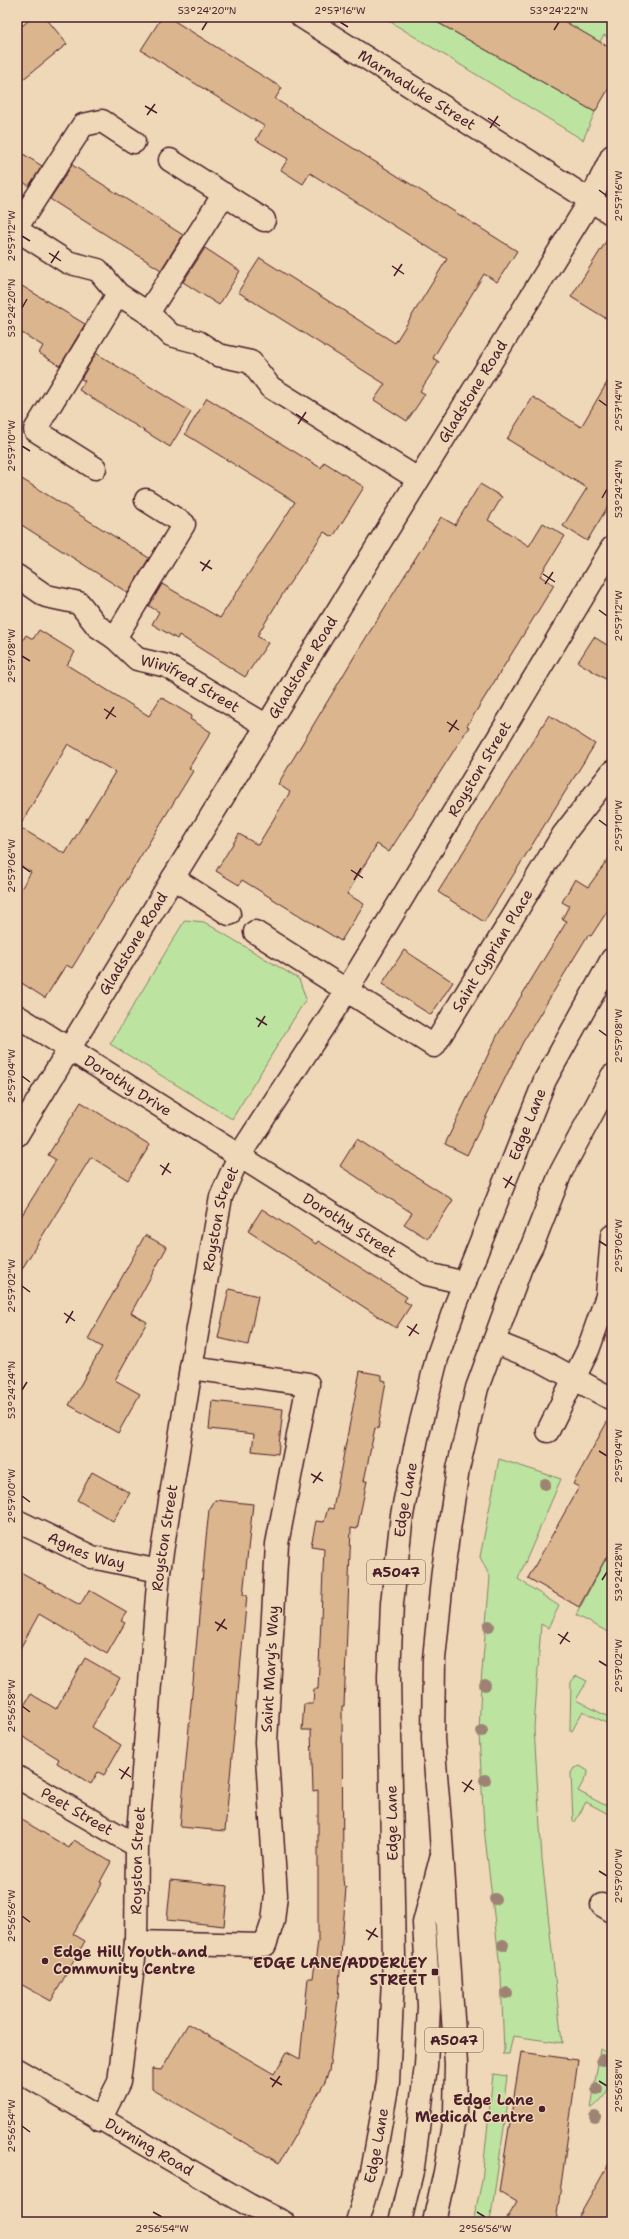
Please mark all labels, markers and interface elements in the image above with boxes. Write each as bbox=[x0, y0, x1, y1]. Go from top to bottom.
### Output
text: 53°24'20"N bbox=[178, 4, 236, 17]
text: 2°57'16"W bbox=[314, 4, 366, 17]
text: 53°24'22"N bbox=[530, 4, 588, 17]
street label: Marmaduke Street bbox=[354, 45, 480, 135]
text: 2°57'16"W bbox=[612, 170, 625, 222]
text: 2°57'12"W bbox=[5, 210, 18, 262]
text: 53°24'20"N bbox=[5, 279, 18, 337]
street label: Gladstone Road bbox=[433, 336, 512, 447]
text: 2°57'14"W bbox=[612, 380, 625, 432]
text: 2°57'10"W bbox=[5, 420, 18, 472]
text: 53°24'24"N bbox=[612, 460, 625, 518]
text: 2°57'12"W bbox=[612, 590, 625, 642]
street label: Gladstone Road bbox=[263, 612, 342, 723]
text: 2°57'08"W bbox=[5, 628, 18, 683]
street label: Winifred Street bbox=[138, 650, 243, 717]
street label: Royston Street bbox=[443, 717, 516, 821]
text: 2°57'10"W bbox=[612, 800, 625, 852]
text: 2°57'06"W bbox=[5, 839, 18, 893]
street label: Saint Cyprian Place bbox=[447, 885, 537, 1016]
street label: Gladstone Road bbox=[94, 888, 172, 999]
text: 2°57'08"W bbox=[612, 1008, 625, 1063]
text: 2°57'04"W bbox=[5, 1048, 18, 1103]
street label: Dorothy Drive bbox=[80, 1051, 176, 1121]
street label: Edge Lane bbox=[504, 1085, 551, 1163]
street label: Royston Street bbox=[198, 1163, 243, 1273]
street label: Dorothy Street bbox=[299, 1188, 400, 1262]
text: 2°57'06"W bbox=[612, 1219, 625, 1273]
text: 2°57'02"W bbox=[5, 1259, 18, 1313]
text: 53°24'24"N bbox=[5, 1361, 18, 1419]
text: 2°57'04"W bbox=[612, 1428, 625, 1483]
street label: Edge Lane bbox=[390, 1461, 422, 1538]
text: 2°57'00"W bbox=[5, 1468, 18, 1523]
street label: Royston Street bbox=[147, 1483, 183, 1592]
street label: Agnes Way bbox=[44, 1527, 127, 1574]
text: 53°24'28"N bbox=[612, 1543, 625, 1601]
road number: A5047 bbox=[367, 1560, 425, 1584]
street label: Saint Mary's Way bbox=[257, 1605, 284, 1733]
text: 2°57'02"W bbox=[612, 1639, 625, 1693]
text: 2°56'58"W bbox=[5, 1679, 18, 1733]
street label: Peet Street bbox=[37, 1783, 117, 1840]
street label: Edge Lane bbox=[381, 1785, 403, 1861]
street label: Royston Street bbox=[126, 1806, 150, 1915]
text: 2°57'00"W bbox=[612, 1848, 625, 1903]
text: 2°56'56"W bbox=[5, 1889, 18, 1943]
place label: Edge Hill Youth and Community Centre bbox=[53, 1942, 208, 1979]
place label: EDGE LANE/ADDERLEY STREET bbox=[253, 1953, 428, 1990]
marker: Edge Hill Youth and Community Centre bbox=[40, 1956, 50, 1966]
marker: EDGE LANE/ADDERLEY STREET bbox=[430, 1967, 440, 1977]
road number: A5047 bbox=[425, 2028, 483, 2052]
text: 2°56'58"W bbox=[612, 2059, 625, 2113]
place label: Edge Lane Medical Centre bbox=[415, 2090, 534, 2127]
text: 2°56'54"W bbox=[5, 2099, 18, 2153]
marker: Edge Lane Medical Centre bbox=[537, 2104, 547, 2114]
street label: Edge Lane bbox=[359, 2106, 393, 2186]
street label: Durning Road bbox=[101, 2113, 198, 2181]
text: 2°56'54"W bbox=[135, 2222, 189, 2235]
text: 2°56'56"W bbox=[458, 2222, 512, 2235]

